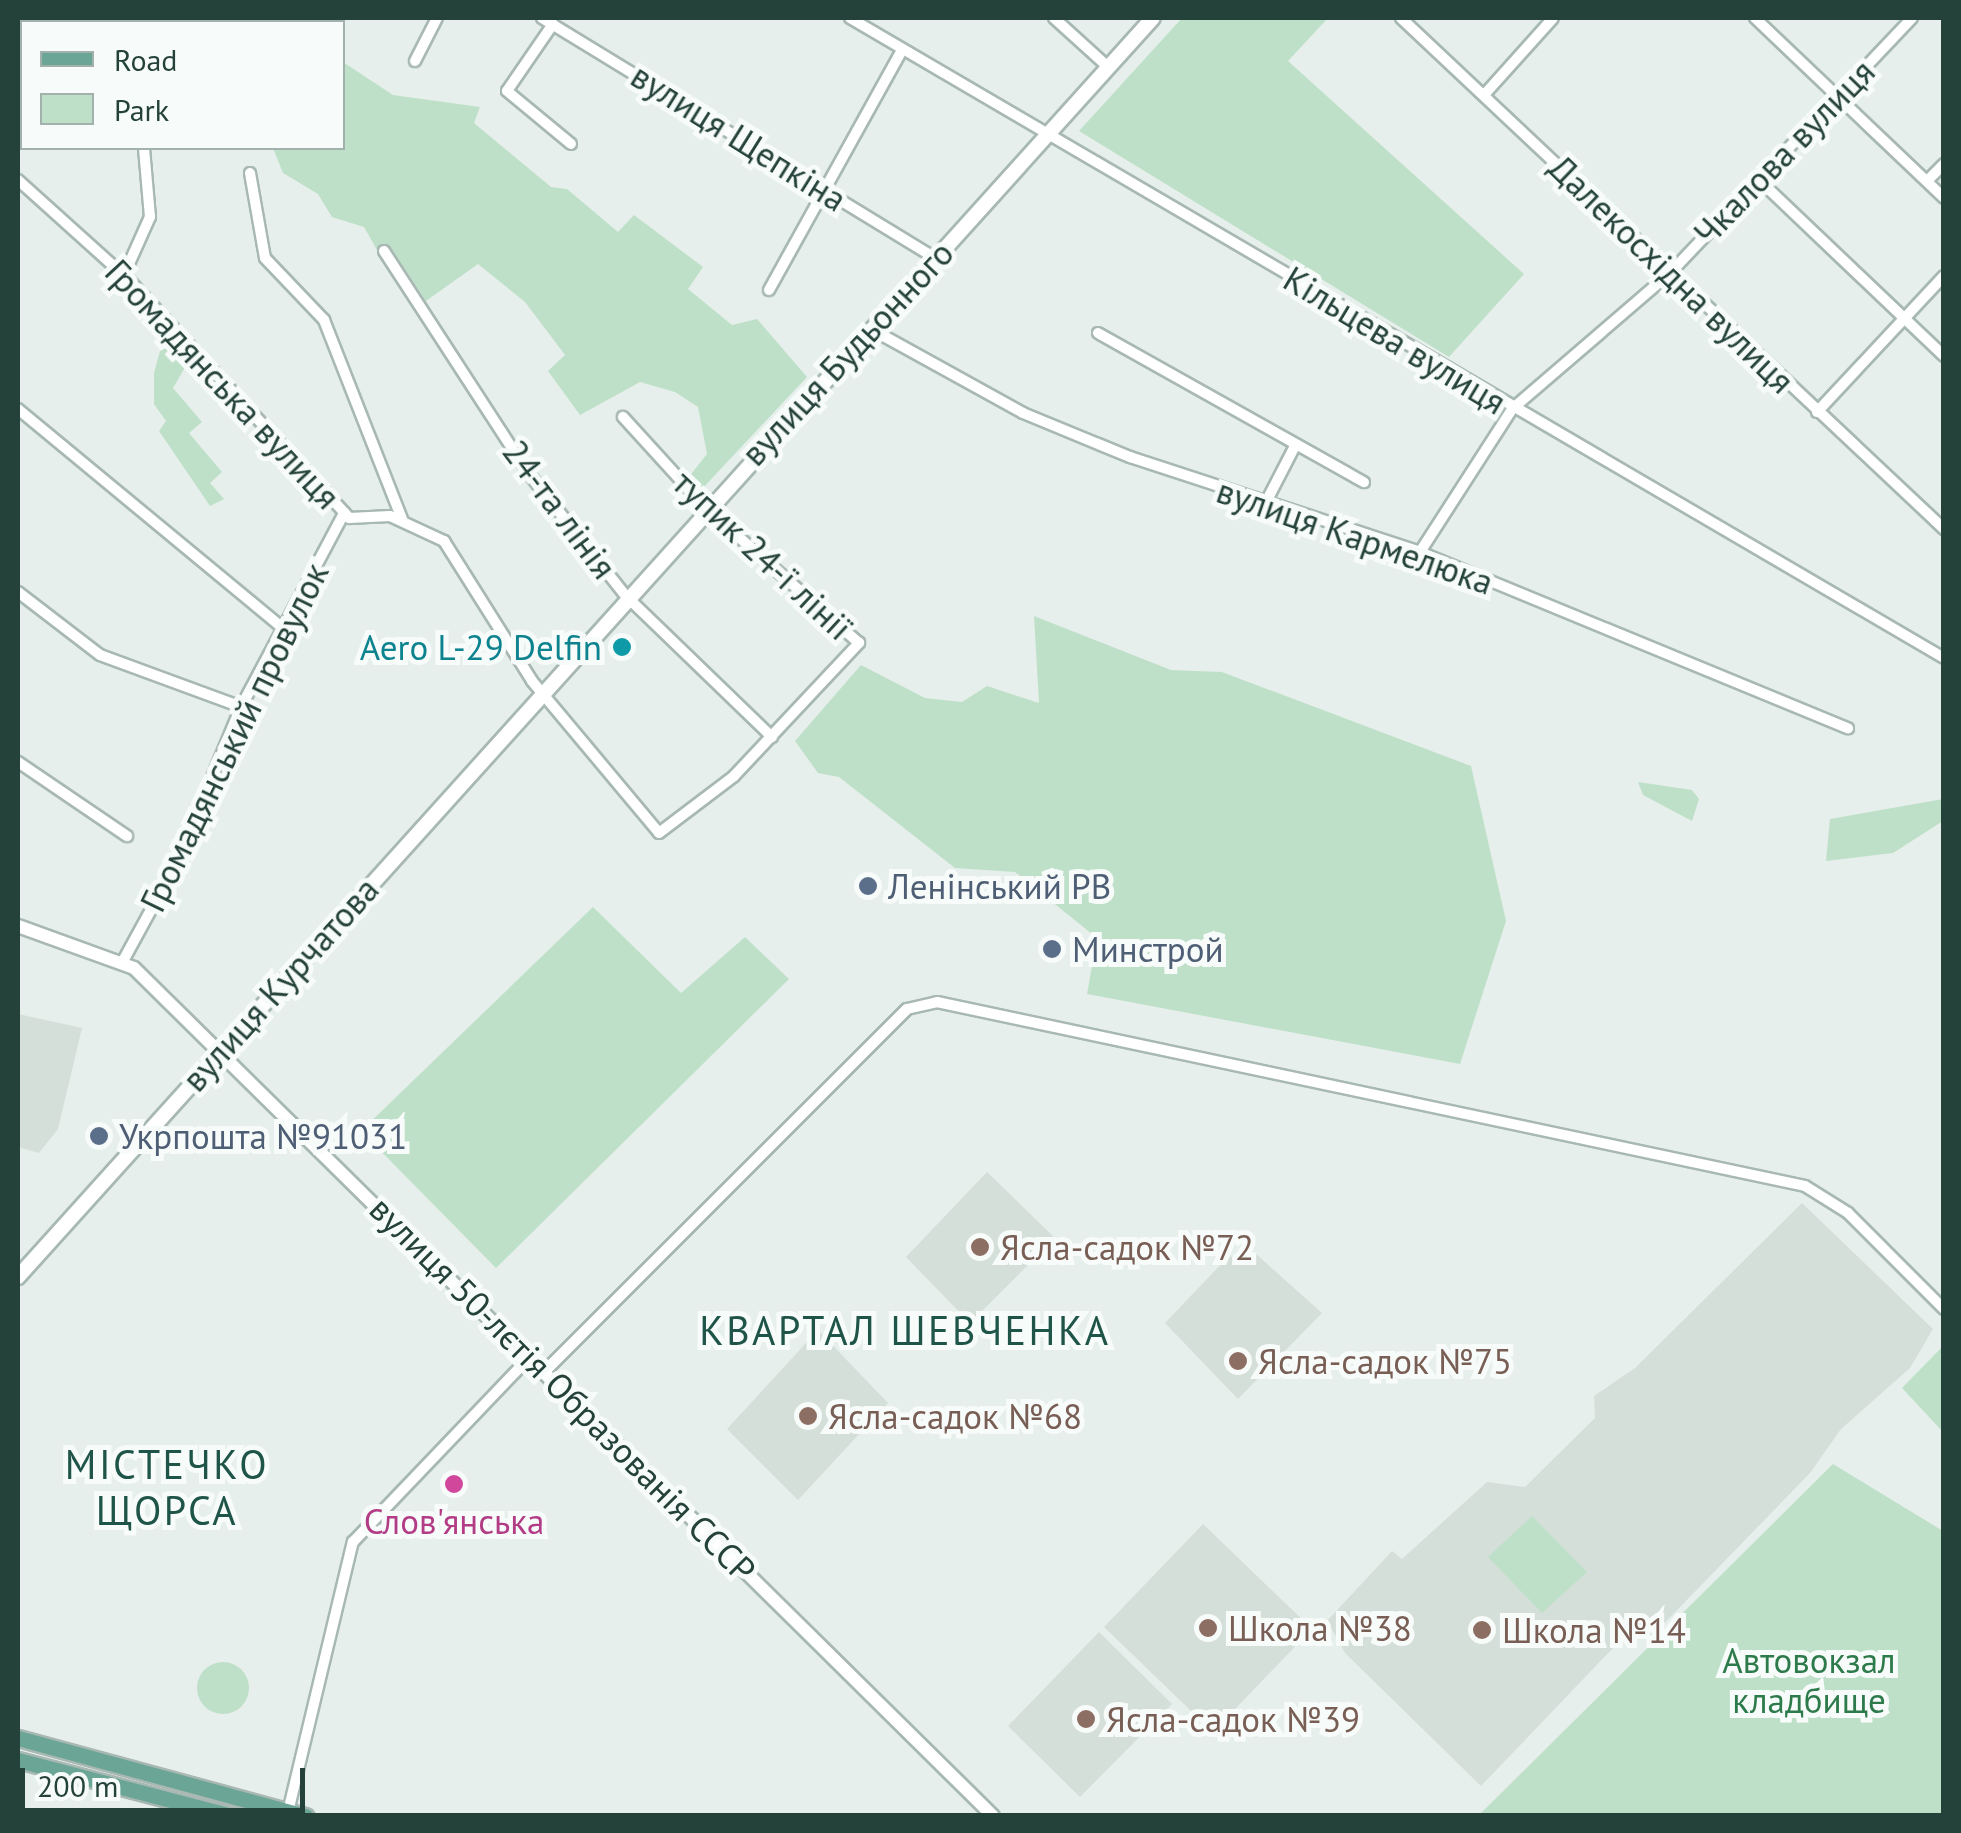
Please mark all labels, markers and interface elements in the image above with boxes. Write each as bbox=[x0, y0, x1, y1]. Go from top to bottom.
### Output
legend bbox=[20, 20, 345, 150]
text: Road bbox=[114, 40, 178, 79]
street label: Чкалова вулиця bbox=[1685, 51, 1883, 253]
street label: вулиця Щепкіна bbox=[624, 54, 854, 220]
text: Park bbox=[114, 90, 169, 129]
street label: Далекосхідна вулиця bbox=[1541, 146, 1803, 402]
street label: вулиця Будьонного bbox=[732, 232, 962, 474]
street label: Громадянська вулиця bbox=[97, 251, 349, 517]
street label: Кільцева вулиця bbox=[1276, 257, 1514, 423]
street label: 24-та лінія bbox=[494, 431, 626, 587]
street label: тупик 24-ї лінії bbox=[665, 462, 861, 648]
street label: вулиця Кармелюка bbox=[1211, 469, 1499, 603]
street label: Громадянський провулок bbox=[131, 556, 337, 918]
place label: Aero L-29 Delfin bbox=[360, 626, 602, 668]
marker: Aero L-29 Delfin bbox=[611, 636, 633, 658]
place label: Ленінський РВ bbox=[888, 865, 1111, 907]
street label: вулиця Курчатова bbox=[173, 868, 387, 1100]
marker: Ленінський РВ bbox=[857, 875, 879, 897]
place label: Минстрой bbox=[1072, 928, 1224, 970]
marker: Минстрой bbox=[1041, 938, 1063, 960]
place label: Укрпошта №91031 bbox=[119, 1115, 407, 1157]
marker: Укрпошта №91031 bbox=[88, 1125, 110, 1147]
street label: вулиця 50-лєтія Образованія СССР bbox=[361, 1187, 765, 1591]
place label: Ясла-садок №72 bbox=[1000, 1226, 1254, 1268]
marker: Ясла-садок №72 bbox=[969, 1236, 991, 1258]
district label: КВАРТАЛ ШЕВЧЕНКА bbox=[699, 1306, 1111, 1354]
place label: Ясла-садок №75 bbox=[1258, 1340, 1512, 1382]
marker: Ясла-садок №75 bbox=[1227, 1350, 1249, 1372]
place label: Ясла-садок №68 bbox=[828, 1395, 1082, 1437]
marker: Ясла-садок №68 bbox=[797, 1405, 819, 1427]
district label: МІСТЕЧКО ЩОРСА bbox=[65, 1440, 269, 1534]
marker: Слов'янська bbox=[443, 1473, 465, 1495]
place label: Слов'янська bbox=[364, 1500, 544, 1542]
place label: Школа №38 bbox=[1228, 1607, 1412, 1649]
place label: Школа №14 bbox=[1502, 1609, 1686, 1651]
marker: Школа №38 bbox=[1197, 1617, 1219, 1639]
marker: Школа №14 bbox=[1471, 1619, 1493, 1641]
park label: Автовокзал кладбище bbox=[1722, 1639, 1896, 1721]
place label: Ясла-садок №39 bbox=[1106, 1698, 1360, 1740]
marker: Ясла-садок №39 bbox=[1075, 1708, 1097, 1730]
scale bar bbox=[25, 1748, 310, 1810]
text: 200 m bbox=[37, 1766, 118, 1805]

